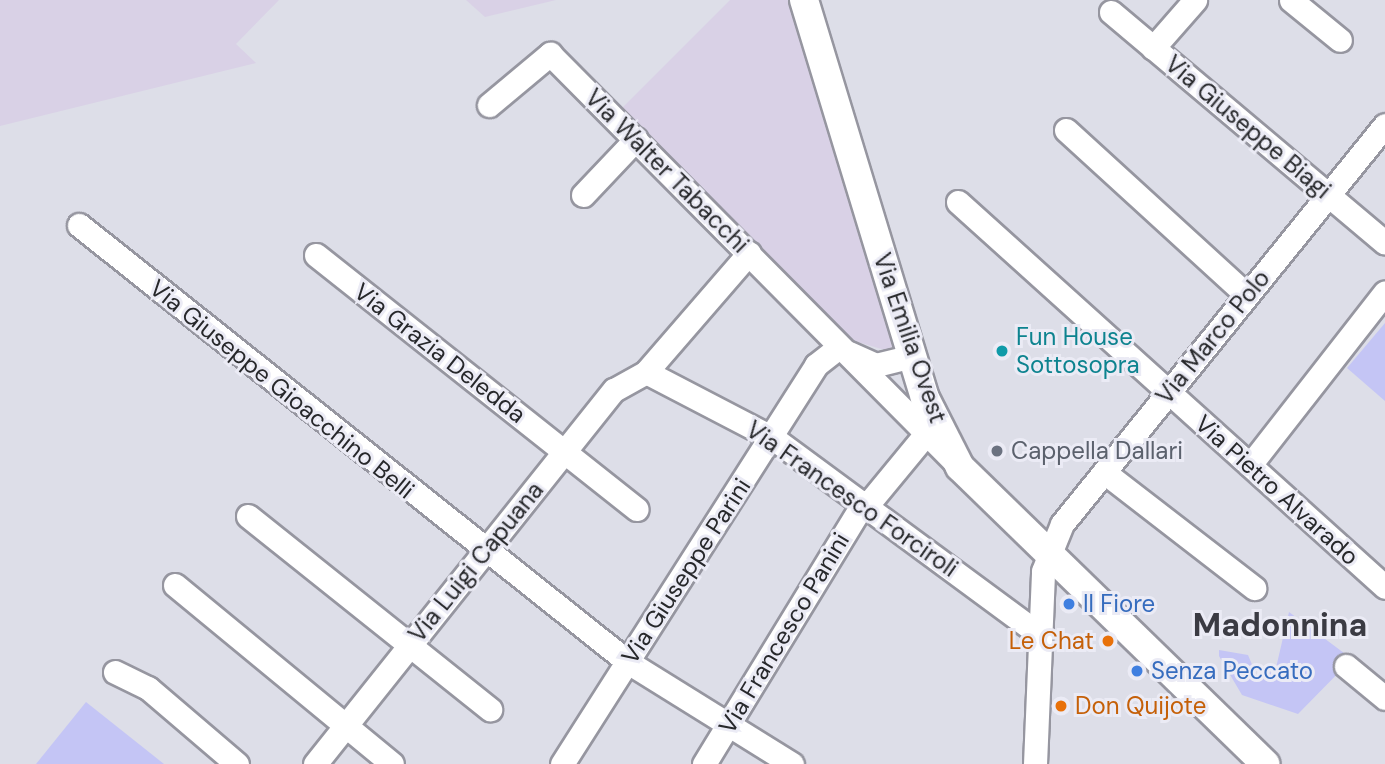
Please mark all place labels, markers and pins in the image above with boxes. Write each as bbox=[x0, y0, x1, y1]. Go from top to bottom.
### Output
place label: Fun House Sottosopra bbox=[1016, 323, 1140, 379]
marker: Fun House Sottosopra bbox=[994, 343, 1010, 359]
place label: Cappella Dallari bbox=[1011, 437, 1183, 465]
marker: Cappella Dallari bbox=[989, 443, 1005, 459]
place label: Il Fiore bbox=[1083, 590, 1155, 618]
marker: Il Fiore bbox=[1061, 596, 1077, 612]
place label: Le Chat bbox=[1009, 627, 1094, 655]
marker: Le Chat bbox=[1100, 633, 1116, 649]
place label: Senza Peccato bbox=[1151, 657, 1313, 685]
marker: Senza Peccato bbox=[1129, 663, 1145, 679]
place label: Don Quijote bbox=[1075, 692, 1206, 720]
marker: Don Quijote bbox=[1053, 698, 1069, 714]

